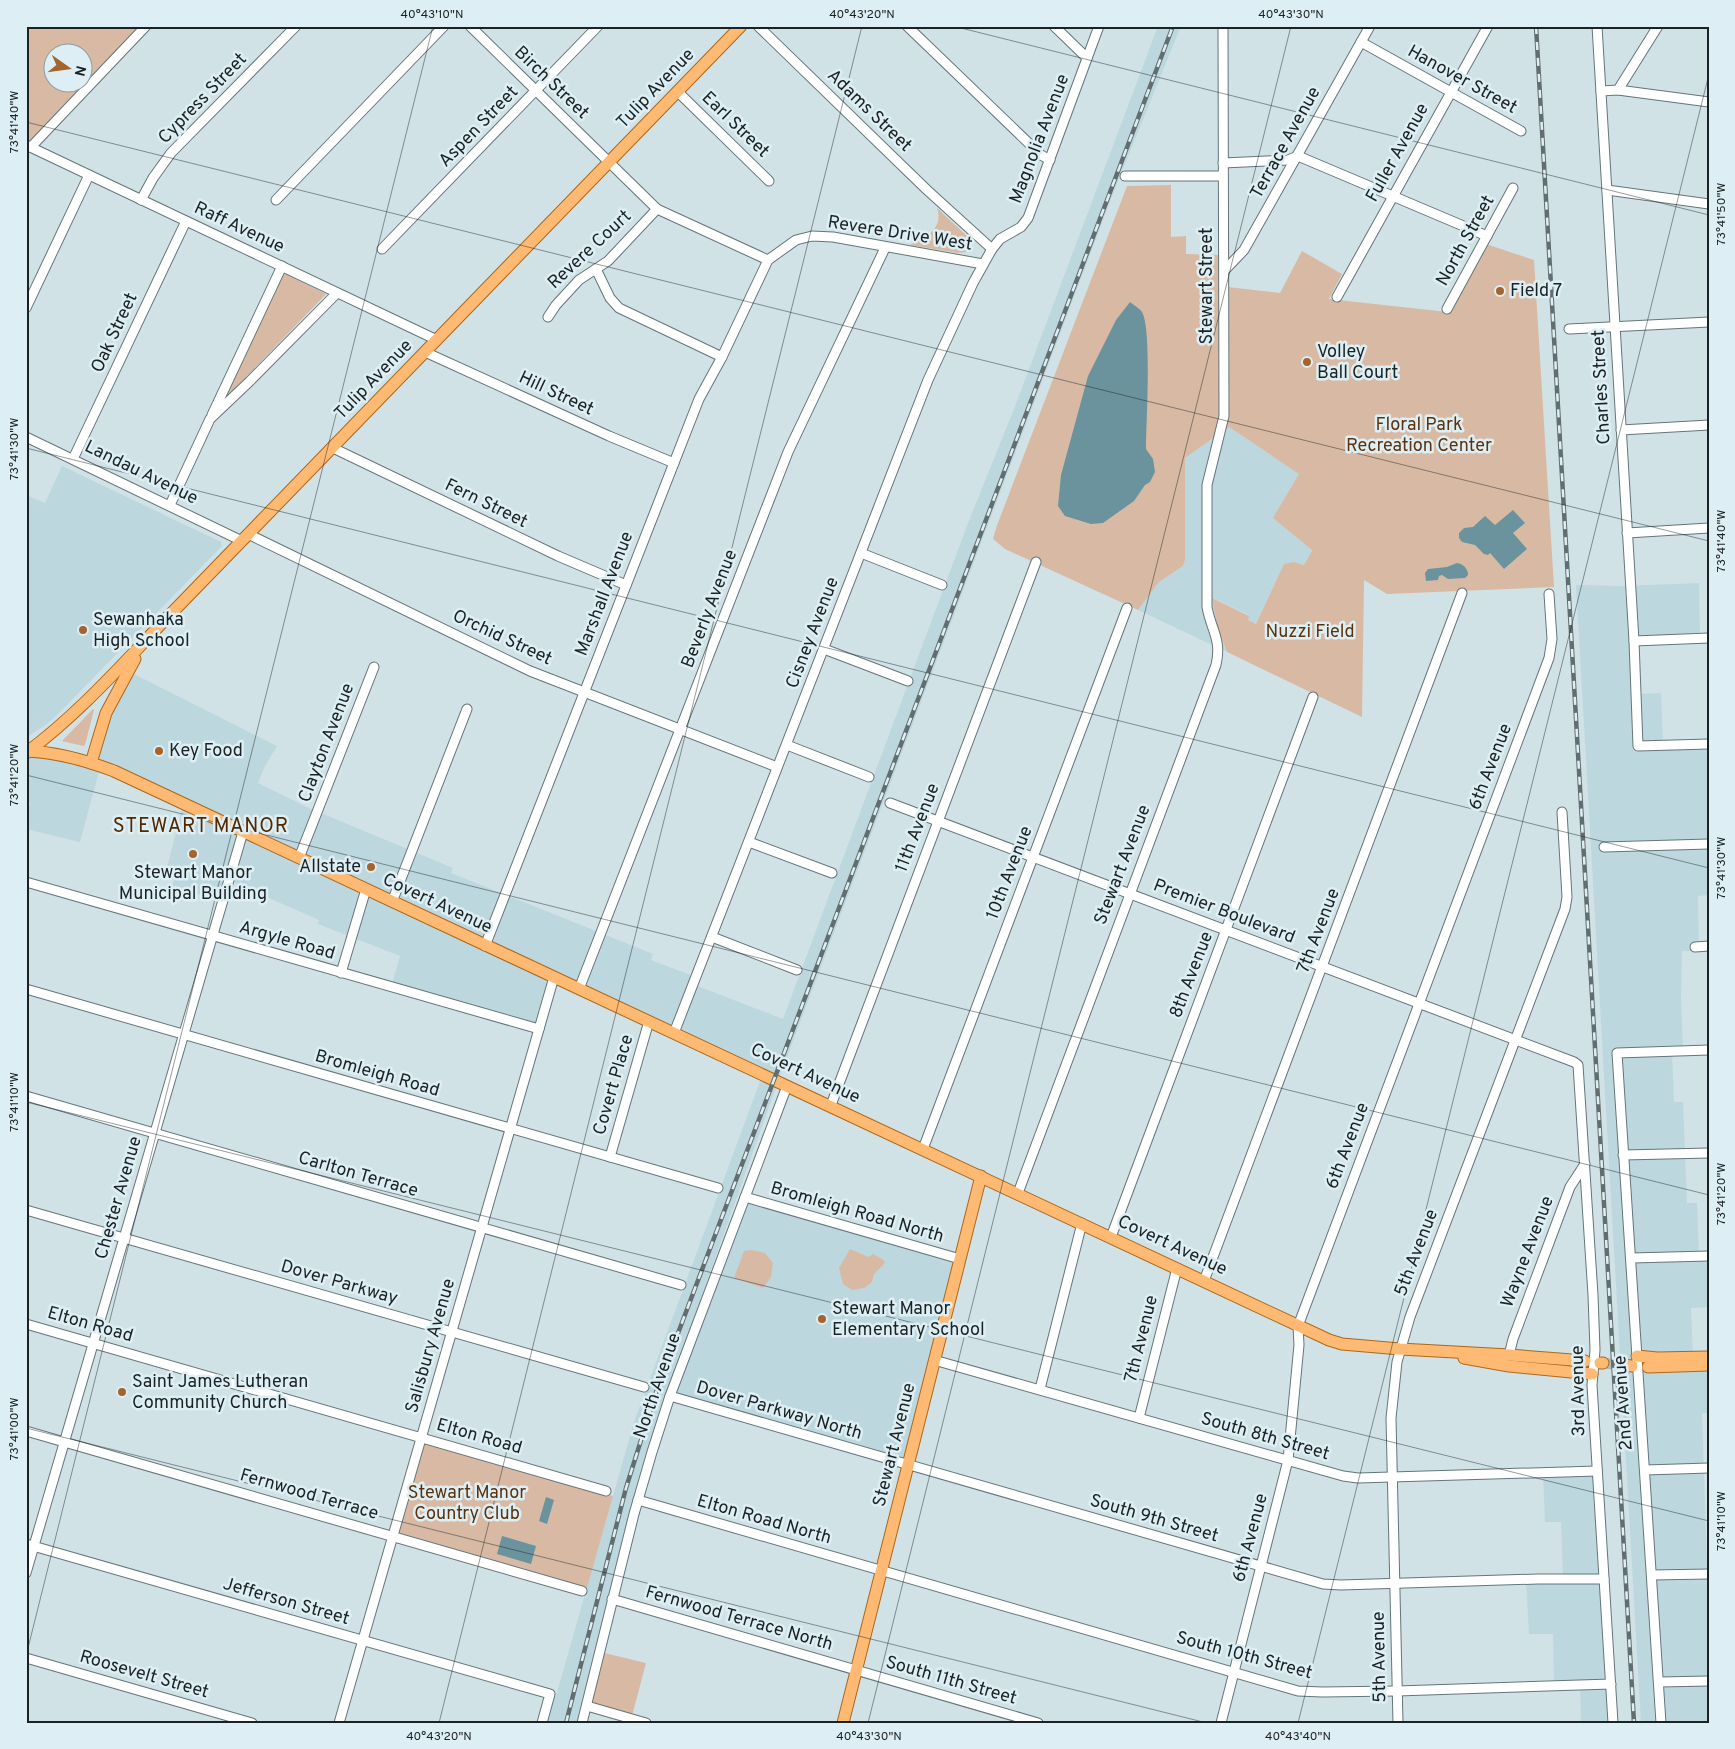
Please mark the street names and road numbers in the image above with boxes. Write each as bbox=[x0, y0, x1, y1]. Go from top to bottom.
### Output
street label: Hanover Street bbox=[1403, 40, 1521, 120]
street label: Birch Street bbox=[509, 41, 593, 125]
street label: Tulip Avenue bbox=[612, 44, 700, 134]
street label: Cypress Street bbox=[154, 49, 252, 149]
street label: Adams Street bbox=[822, 65, 916, 157]
street label: Magnolia Avenue bbox=[1005, 71, 1075, 207]
street label: Aspen Street bbox=[434, 81, 524, 173]
street label: Terrace Avenue bbox=[1246, 83, 1326, 203]
street label: Earl Street bbox=[696, 87, 774, 163]
street label: Fuller Avenue bbox=[1361, 99, 1435, 207]
street label: North Street bbox=[1432, 192, 1500, 290]
street label: Raff Avenue bbox=[190, 197, 288, 259]
street label: Revere Court bbox=[543, 205, 637, 295]
street label: Revere Drive West bbox=[826, 211, 974, 257]
street label: Stewart Street bbox=[1196, 228, 1219, 344]
street label: Oak Street bbox=[86, 289, 144, 377]
street label: Charles Street bbox=[1588, 329, 1616, 445]
street label: Tulip Avenue bbox=[330, 335, 418, 425]
street label: Hill Street bbox=[515, 367, 597, 421]
street label: Landau Avenue bbox=[80, 436, 202, 510]
street label: Fern Street bbox=[441, 474, 531, 534]
street label: Marshall Avenue bbox=[571, 528, 639, 660]
street label: Beverly Avenue bbox=[677, 546, 743, 672]
street label: Cisney Avenue bbox=[781, 574, 845, 692]
street label: Orchid Street bbox=[448, 605, 556, 671]
street label: Clayton Avenue bbox=[294, 680, 360, 806]
street label: 6th Avenue bbox=[1464, 720, 1518, 814]
street label: 11th Avenue bbox=[890, 780, 946, 876]
street label: Stewart Avenue bbox=[1090, 802, 1156, 928]
street label: 10th Avenue bbox=[982, 823, 1038, 923]
street label: Covert Avenue bbox=[378, 869, 496, 939]
street label: Premier Boulevard bbox=[1150, 874, 1298, 950]
street label: 7th Avenue bbox=[1292, 885, 1346, 977]
street label: Argyle Road bbox=[236, 916, 338, 966]
street label: 8th Avenue bbox=[1165, 928, 1219, 1022]
street label: Covert Place bbox=[589, 1032, 639, 1138]
street label: Covert Avenue bbox=[746, 1039, 864, 1109]
street label: Bromleigh Road bbox=[312, 1045, 442, 1103]
street label: 6th Avenue bbox=[1321, 1099, 1375, 1193]
street label: Chester Avenue bbox=[90, 1134, 148, 1262]
street label: Carlton Terrace bbox=[295, 1147, 421, 1203]
street label: Bromleigh Road North bbox=[768, 1177, 946, 1249]
street label: Wayne Avenue bbox=[1496, 1193, 1560, 1311]
street label: 5th Avenue bbox=[1390, 1206, 1444, 1300]
street label: Covert Avenue bbox=[1113, 1211, 1231, 1281]
street label: Dover Parkway bbox=[278, 1255, 400, 1311]
street label: Salisbury Avenue bbox=[401, 1276, 461, 1416]
street label: 7th Avenue bbox=[1120, 1293, 1164, 1385]
street label: Elton Road bbox=[44, 1302, 136, 1348]
street label: North Avenue bbox=[629, 1330, 687, 1442]
street label: 3rd Avenue bbox=[1567, 1345, 1591, 1437]
street label: 2nd Avenue bbox=[1609, 1355, 1639, 1451]
street label: Dover Parkway North bbox=[693, 1376, 865, 1446]
street label: Stewart Avenue bbox=[868, 1381, 922, 1509]
street label: South 8th Street bbox=[1198, 1408, 1332, 1466]
street label: Elton Road bbox=[433, 1414, 525, 1460]
street label: Fernwood Terrace bbox=[237, 1464, 381, 1526]
street label: Elton Road North bbox=[694, 1490, 834, 1550]
street label: South 9th Street bbox=[1087, 1490, 1221, 1548]
street label: 6th Avenue bbox=[1228, 1491, 1274, 1585]
street label: Jefferson Street bbox=[220, 1573, 352, 1631]
street label: Fernwood Terrace North bbox=[643, 1581, 835, 1657]
street label: 5th Avenue bbox=[1368, 1611, 1392, 1703]
street label: South 10th Street bbox=[1173, 1627, 1315, 1685]
street label: Roosevelt Street bbox=[77, 1646, 211, 1704]
street label: South 11th Street bbox=[883, 1651, 1019, 1711]

